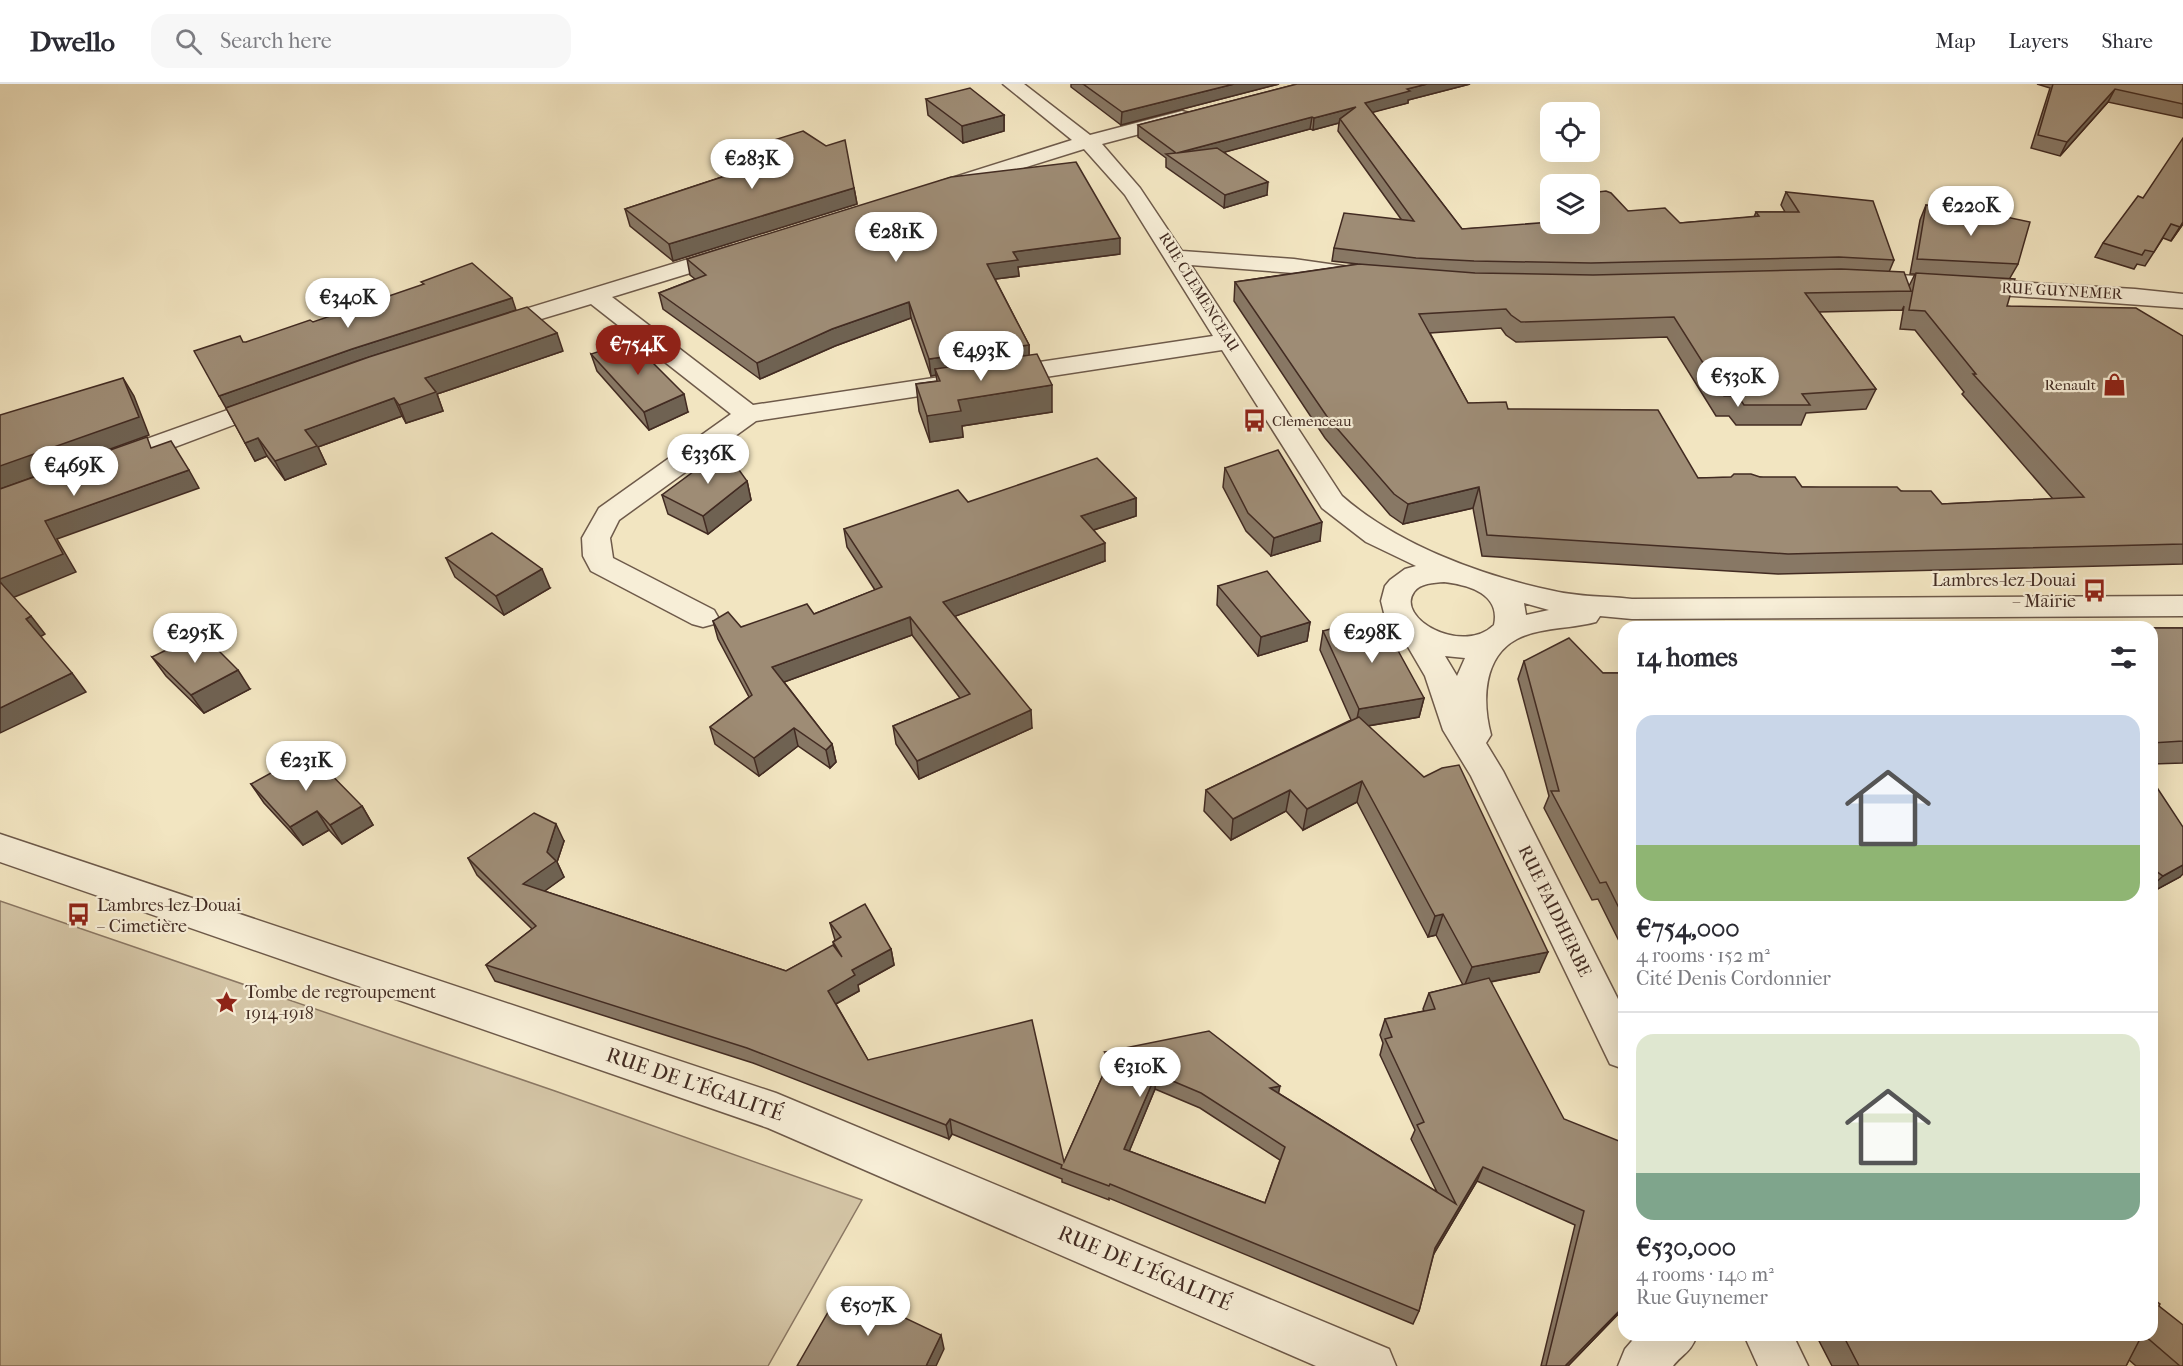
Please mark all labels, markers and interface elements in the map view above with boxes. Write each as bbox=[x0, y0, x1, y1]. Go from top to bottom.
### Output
search box bbox=[151, 14, 571, 68]
text: Dwello bbox=[30, 25, 115, 58]
icon: search bbox=[172, 25, 205, 58]
text: Search here bbox=[220, 28, 332, 54]
text: Map bbox=[1935, 29, 1976, 53]
text: Layers bbox=[2009, 29, 2068, 53]
text: Share bbox=[2101, 29, 2153, 53]
map controls bbox=[1540, 102, 1600, 234]
button: locate bbox=[1540, 102, 1600, 162]
pin: €283K bbox=[710, 139, 794, 190]
text: €283K bbox=[725, 147, 779, 170]
button: layers bbox=[1540, 174, 1600, 234]
pin: €220K bbox=[1929, 186, 2013, 237]
text: €220K bbox=[1942, 194, 2000, 217]
pin: €281K bbox=[854, 212, 938, 263]
text: €281K bbox=[869, 220, 923, 243]
street label: RUE CLEMENCEAU bbox=[1155, 229, 1243, 355]
pin: €340K bbox=[306, 278, 390, 329]
street label: RUE GUYNEMER bbox=[2001, 279, 2124, 303]
text: €340K bbox=[319, 286, 377, 309]
pin: €754K bbox=[596, 325, 680, 376]
pin: €493K bbox=[939, 331, 1023, 382]
text: €754K bbox=[610, 333, 666, 356]
text: €493K bbox=[953, 339, 1009, 362]
pin: €530K bbox=[1696, 357, 1780, 408]
text: €530K bbox=[1711, 365, 1765, 388]
shop icon: Renault bbox=[2101, 372, 2127, 398]
place label: Renault bbox=[2044, 376, 2097, 394]
bus stop icon: Clemenceau bbox=[1241, 408, 1267, 434]
place label: Clemenceau bbox=[1272, 412, 1352, 430]
pin: €336K bbox=[666, 434, 750, 485]
text: €336K bbox=[681, 442, 735, 465]
pin: €469K bbox=[32, 446, 116, 497]
text: €469K bbox=[44, 454, 104, 477]
place label: Lambres-lez-Douai – Mairie bbox=[1932, 570, 2077, 612]
bus stop icon: Lambres-lez-Douai – Mairie bbox=[2081, 577, 2107, 603]
pin: €295K bbox=[153, 613, 237, 664]
pin: €298K bbox=[1330, 613, 1414, 664]
text: €295K bbox=[167, 621, 223, 644]
text: €298K bbox=[1343, 621, 1401, 644]
icon: filters bbox=[2107, 641, 2140, 674]
text: 14 homes bbox=[1636, 642, 1738, 673]
pin: €231K bbox=[264, 741, 348, 792]
text: €231K bbox=[280, 749, 332, 772]
icon: home bbox=[1834, 754, 1942, 862]
street label: RUE FAIDHERBE bbox=[1514, 842, 1595, 980]
place label: Lambres-lez-Douai – Cimetière bbox=[97, 895, 242, 937]
bus stop icon: Lambres-lez-Douai – Cimetière bbox=[66, 902, 92, 928]
text: €754,000 bbox=[1636, 913, 1740, 944]
text: 4 rooms · 152 m² bbox=[1636, 944, 1770, 967]
text: Cité Denis Cordonnier bbox=[1636, 967, 1831, 990]
place label: Tombe de regroupement 1914-1918 bbox=[245, 982, 437, 1024]
place icon: Tombe de regroupement 1914-1918 bbox=[214, 989, 240, 1015]
street label: RUE DE L'ÉGALITÉ bbox=[603, 1042, 787, 1126]
pin: €310K bbox=[1098, 1047, 1182, 1098]
text: €310K bbox=[1114, 1055, 1166, 1078]
icon: home bbox=[1834, 1073, 1942, 1181]
street label: RUE DE L'ÉGALITÉ bbox=[1055, 1221, 1236, 1315]
text: €530,000 bbox=[1636, 1232, 1736, 1263]
text: 4 rooms · 140 m² bbox=[1636, 1263, 1774, 1286]
pin: €507K bbox=[826, 1286, 910, 1337]
text: Rue Guynemer bbox=[1636, 1286, 1768, 1309]
text: €507K bbox=[840, 1294, 896, 1317]

